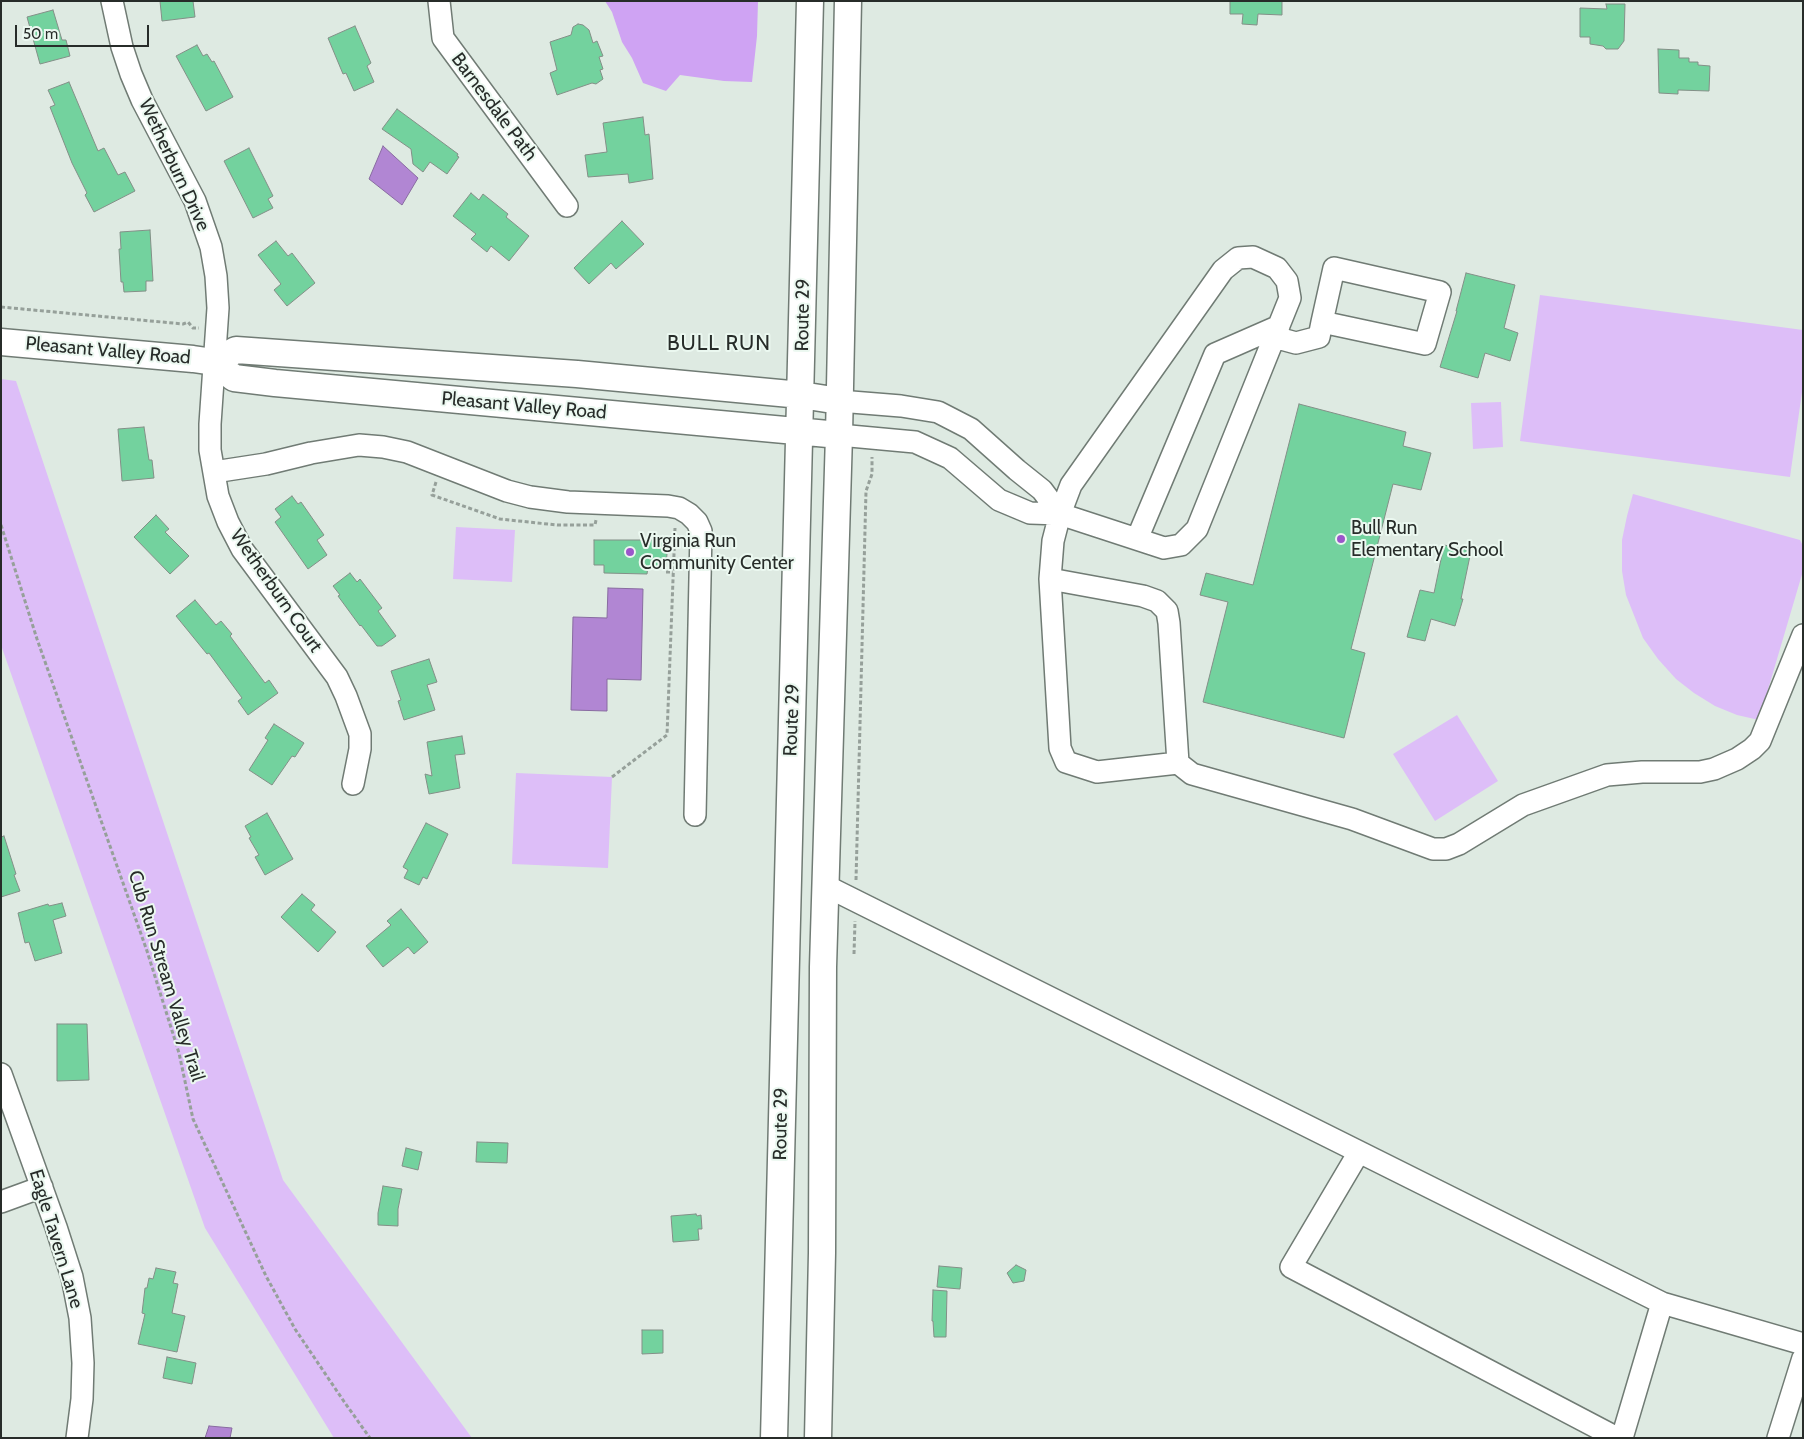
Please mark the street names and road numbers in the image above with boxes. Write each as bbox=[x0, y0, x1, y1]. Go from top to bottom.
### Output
street label: Barnesdale Path bbox=[446, 49, 542, 165]
street label: Wetherburn Drive bbox=[133, 95, 215, 235]
street label: Route 29 bbox=[791, 279, 815, 351]
street label: Pleasant Valley Road bbox=[24, 332, 192, 370]
street label: Pleasant Valley Road bbox=[440, 387, 608, 425]
street label: Wetherburn Court bbox=[225, 525, 327, 657]
street label: Route 29 bbox=[779, 683, 805, 757]
street label: Cub Run Stream Valley Trail bbox=[123, 868, 209, 1084]
street label: Route 29 bbox=[769, 1088, 793, 1160]
street label: Eagle Tavern Lane bbox=[24, 1167, 88, 1311]

